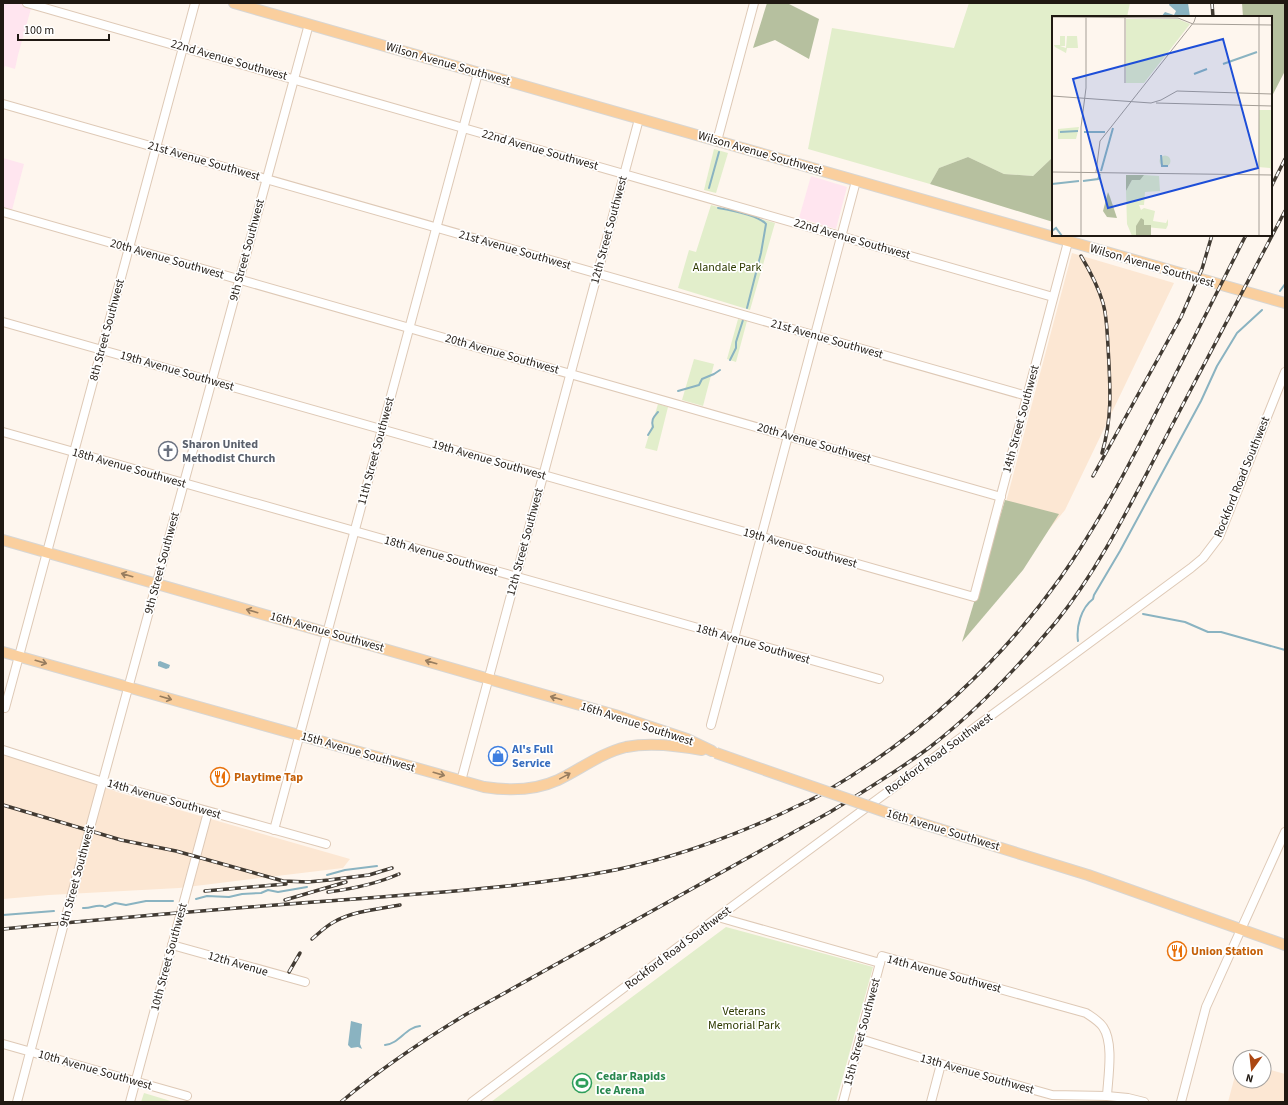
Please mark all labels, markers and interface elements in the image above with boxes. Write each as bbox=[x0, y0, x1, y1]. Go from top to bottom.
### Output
scale bar bbox=[18, 16, 109, 42]
inset map bbox=[1052, 16, 1272, 236]
text: 100 m bbox=[24, 22, 54, 39]
street label: 22nd Avenue Southwest bbox=[169, 35, 289, 85]
street label: Wilson Avenue Southwest bbox=[384, 38, 512, 90]
street label: 22nd Avenue Southwest bbox=[480, 125, 600, 175]
street label: Wilson Avenue Southwest bbox=[696, 127, 824, 179]
street label: 21st Avenue Southwest bbox=[146, 137, 262, 185]
street label: 12th Street Southwest bbox=[586, 174, 632, 286]
street label: 9th Street Southwest bbox=[225, 197, 269, 303]
street label: 22nd Avenue Southwest bbox=[792, 214, 912, 264]
street label: 21st Avenue Southwest bbox=[457, 226, 573, 274]
street label: 20th Avenue Southwest bbox=[108, 235, 226, 283]
street label: Wilson Avenue Southwest bbox=[1088, 240, 1216, 292]
park label: Alandale Park bbox=[693, 259, 761, 276]
street label: 8th Street Southwest bbox=[85, 277, 129, 383]
street label: 21st Avenue Southwest bbox=[769, 315, 885, 363]
street label: 20th Avenue Southwest bbox=[443, 330, 561, 378]
street label: 19th Avenue Southwest bbox=[118, 347, 236, 395]
street label: 14th Street Southwest bbox=[998, 363, 1044, 475]
street label: 11th Street Southwest bbox=[353, 395, 399, 507]
street label: Rockford Road Southwest bbox=[1210, 414, 1274, 540]
street label: 20th Avenue Southwest bbox=[755, 419, 873, 467]
place label: Sharon United Methodist Church bbox=[182, 436, 276, 467]
street label: 19th Avenue Southwest bbox=[430, 436, 548, 484]
church icon: Sharon United Methodist Church bbox=[157, 440, 179, 462]
street label: 18th Avenue Southwest bbox=[70, 444, 188, 492]
street label: 12th Street Southwest bbox=[502, 486, 548, 598]
street label: 9th Street Southwest bbox=[140, 510, 184, 616]
street label: 19th Avenue Southwest bbox=[741, 524, 859, 572]
street label: 18th Avenue Southwest bbox=[382, 532, 500, 580]
one-way arrow bbox=[121, 571, 134, 579]
one-way arrow bbox=[246, 607, 259, 614]
street label: 16th Avenue Southwest bbox=[268, 608, 386, 656]
street label: 18th Avenue Southwest bbox=[694, 620, 812, 668]
one-way arrow bbox=[425, 658, 438, 665]
one-way arrow bbox=[34, 659, 47, 666]
one-way arrow bbox=[550, 694, 563, 701]
one-way arrow bbox=[159, 695, 172, 702]
street label: 16th Avenue Southwest bbox=[578, 698, 696, 750]
street label: Rockford Road Southwest bbox=[882, 709, 996, 799]
street label: 15th Avenue Southwest bbox=[299, 728, 417, 776]
place label: Al's Full Service bbox=[511, 741, 554, 772]
shop icon: Al's Full Service bbox=[487, 745, 509, 767]
restaurant icon: Playtime Tap bbox=[209, 766, 231, 788]
place label: Playtime Tap bbox=[234, 769, 303, 786]
one-way arrow bbox=[432, 771, 445, 779]
one-way arrow bbox=[558, 772, 570, 779]
street label: 14th Avenue Southwest bbox=[105, 775, 223, 823]
street label: 16th Avenue Southwest bbox=[884, 805, 1002, 855]
street label: 9th Street Southwest bbox=[55, 823, 99, 929]
street label: 10th Street Southwest bbox=[146, 901, 192, 1013]
street label: Rockford Road Southwest bbox=[621, 902, 735, 994]
restaurant icon: Union Station bbox=[1166, 940, 1188, 962]
place label: Union Station bbox=[1191, 943, 1263, 960]
street label: 12th Avenue bbox=[206, 947, 270, 981]
street label: 14th Avenue Southwest bbox=[885, 951, 1003, 997]
street label: 15th Street Southwest bbox=[839, 976, 885, 1088]
park label: Veterans Memorial Park bbox=[708, 1003, 780, 1034]
street label: 10th Avenue Southwest bbox=[36, 1046, 154, 1094]
north arrow bbox=[1232, 1049, 1272, 1089]
street label: 13th Avenue Southwest bbox=[918, 1050, 1036, 1098]
place label: Cedar Rapids Ice Arena bbox=[596, 1068, 666, 1099]
text: N bbox=[1244, 1070, 1255, 1086]
sports icon: Cedar Rapids Ice Arena bbox=[571, 1072, 593, 1094]

